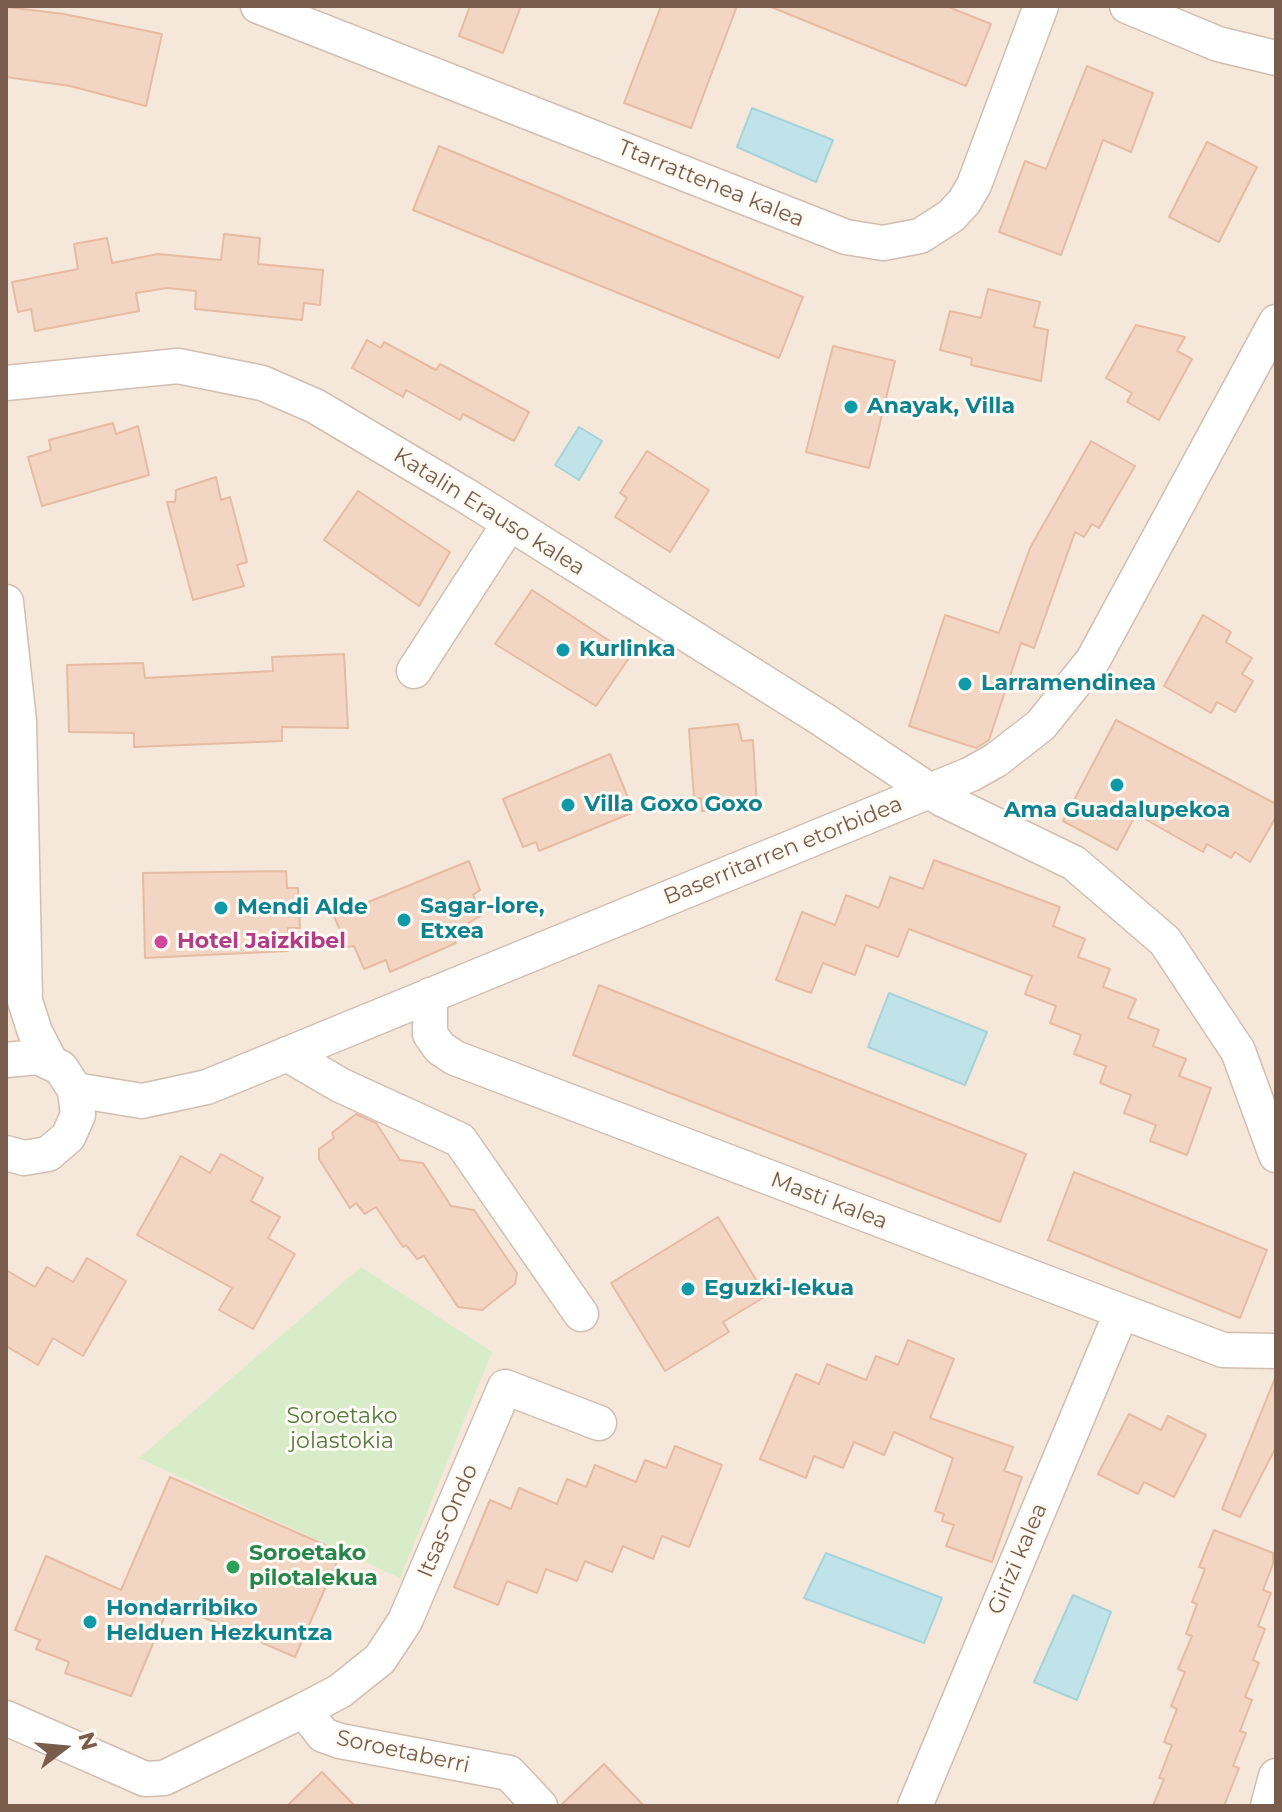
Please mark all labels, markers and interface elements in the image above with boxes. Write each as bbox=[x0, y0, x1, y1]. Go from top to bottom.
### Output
street label: Ttarrattenea kalea bbox=[614, 135, 808, 233]
place label: Anayak, Villa bbox=[867, 394, 1015, 420]
marker: Anayak, Villa bbox=[842, 398, 860, 416]
street label: Katalin Erauso kalea bbox=[388, 442, 590, 582]
place label: Kurlinka bbox=[579, 637, 676, 663]
marker: Kurlinka bbox=[554, 641, 572, 659]
place label: Larramendinea bbox=[981, 671, 1156, 697]
marker: Larramendinea bbox=[956, 675, 974, 693]
marker: Ama Guadalupekoa bbox=[1108, 776, 1126, 794]
street label: Baserritarren etorbidea bbox=[660, 791, 906, 911]
place label: Villa Goxo Goxo bbox=[584, 792, 763, 818]
marker: Villa Goxo Goxo bbox=[559, 796, 577, 814]
place label: Ama Guadalupekoa bbox=[1004, 798, 1230, 824]
place label: Sagar-lore, Etxea bbox=[420, 894, 544, 946]
place label: Mendi Alde bbox=[237, 895, 368, 921]
marker: Mendi Alde bbox=[212, 899, 230, 917]
marker: Sagar-lore, Etxea bbox=[395, 911, 413, 929]
place label: Hotel Jaizkibel bbox=[177, 929, 346, 955]
marker: Hotel Jaizkibel bbox=[152, 933, 170, 951]
street label: Masti kalea bbox=[767, 1167, 891, 1235]
place label: Eguzki-lekua bbox=[704, 1276, 854, 1302]
marker: Eguzki-lekua bbox=[679, 1280, 697, 1298]
park label: Soroetako jolastokia bbox=[287, 1404, 397, 1456]
street label: Itsas-Ondo bbox=[412, 1460, 484, 1582]
street label: Girizi kalea bbox=[983, 1499, 1053, 1619]
place label: Soroetako pilotalekua bbox=[249, 1541, 378, 1592]
marker: Soroetako pilotalekua bbox=[224, 1558, 242, 1576]
place label: Hondarribiko Helduen Hezkuntza bbox=[106, 1596, 333, 1648]
marker: Hondarribiko Helduen Hezkuntza bbox=[81, 1613, 99, 1631]
north arrow bbox=[24, 1708, 104, 1788]
street label: Soroetaberri bbox=[334, 1725, 472, 1779]
text: N bbox=[72, 1729, 103, 1754]

